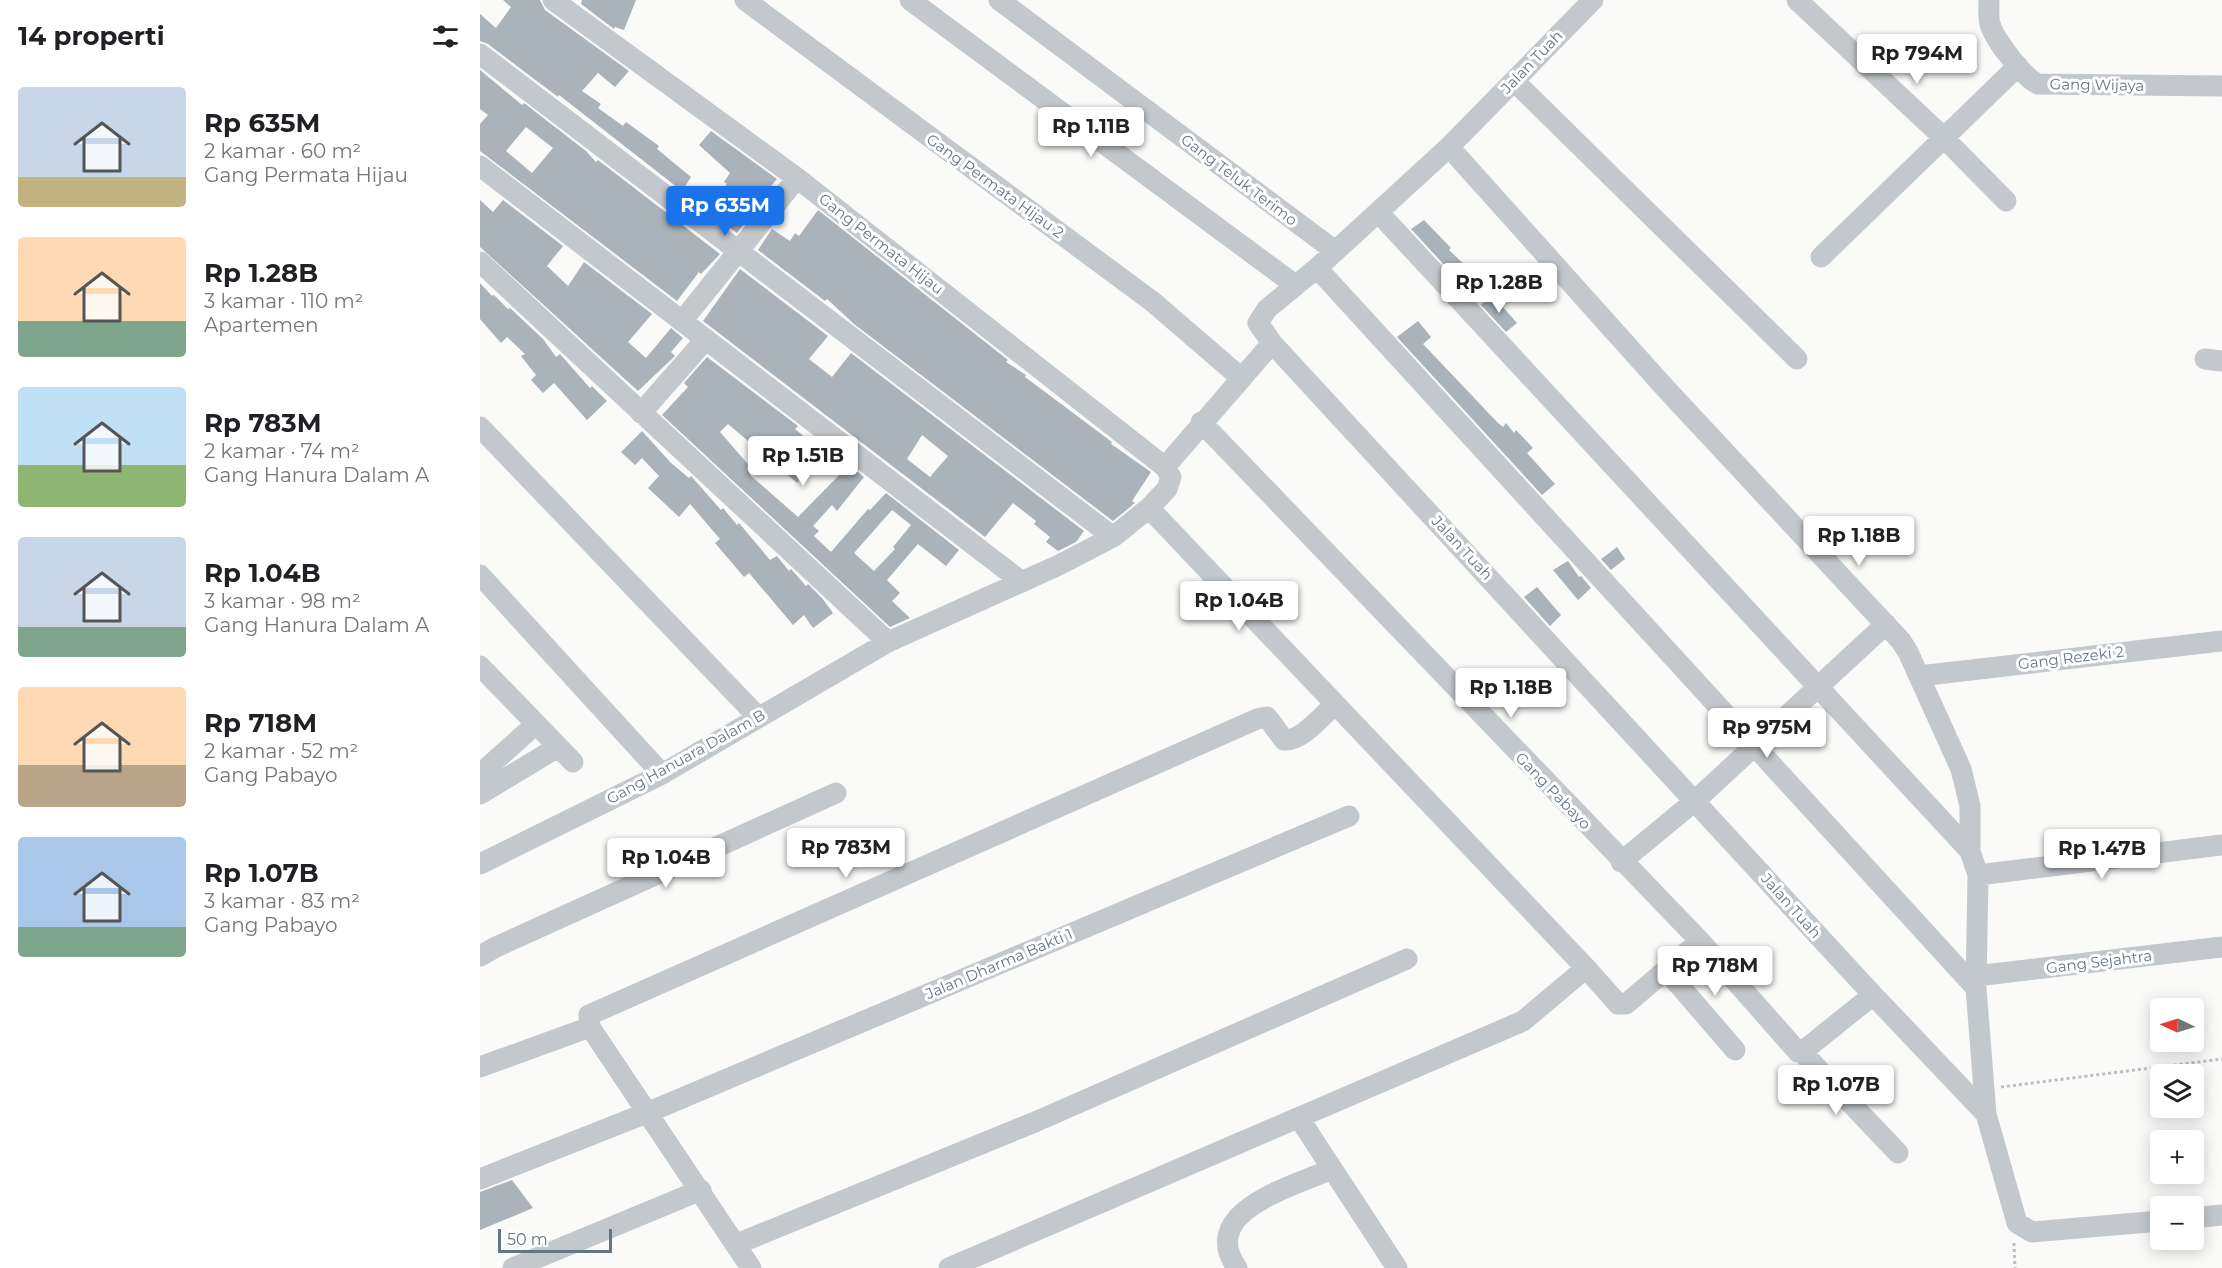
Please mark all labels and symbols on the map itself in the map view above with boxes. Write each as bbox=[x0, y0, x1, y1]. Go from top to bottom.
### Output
street label: Jalan Tuah bbox=[1496, 26, 1567, 98]
pin: Rp 794M bbox=[1862, 34, 1972, 85]
street label: Gang Wijaya bbox=[2050, 74, 2144, 95]
pin: Rp 1.11B bbox=[1029, 107, 1153, 158]
street label: Gang Permata Hijau 2 bbox=[923, 129, 1068, 242]
street label: Gang Teluk Terimo bbox=[1177, 130, 1301, 230]
pin: Rp 635M bbox=[670, 186, 780, 237]
street label: Gang Permata Hijau bbox=[815, 189, 947, 298]
pin: Rp 1.28B bbox=[1437, 263, 1561, 314]
pin: Rp 1.51B bbox=[741, 436, 865, 487]
street label: Jalan Tuah bbox=[1427, 511, 1497, 584]
pin: Rp 1.18B bbox=[1797, 516, 1921, 567]
pin: Rp 1.04B bbox=[1177, 581, 1301, 632]
street label: Gang Rezeki 2 bbox=[2017, 642, 2125, 673]
pin: Rp 1.18B bbox=[1449, 668, 1573, 719]
street label: Gang Hanuara Dalam B bbox=[603, 705, 768, 808]
pin: Rp 975M bbox=[1712, 708, 1822, 759]
street label: Gang Pabayo bbox=[1512, 748, 1595, 833]
pin: Rp 783M bbox=[791, 828, 901, 879]
pin: Rp 1.47B bbox=[2040, 829, 2164, 880]
pin: Rp 1.04B bbox=[604, 838, 728, 889]
street label: Jalan Tuah bbox=[1757, 869, 1825, 942]
street label: Jalan Dharma Bakti 1 bbox=[921, 924, 1075, 1004]
pin: Rp 718M bbox=[1660, 946, 1770, 997]
street label: Gang Sejahtra bbox=[2045, 946, 2153, 977]
north arrow bbox=[2150, 998, 2204, 1052]
pin: Rp 1.07B bbox=[1774, 1065, 1898, 1116]
scale bar bbox=[498, 1226, 612, 1254]

